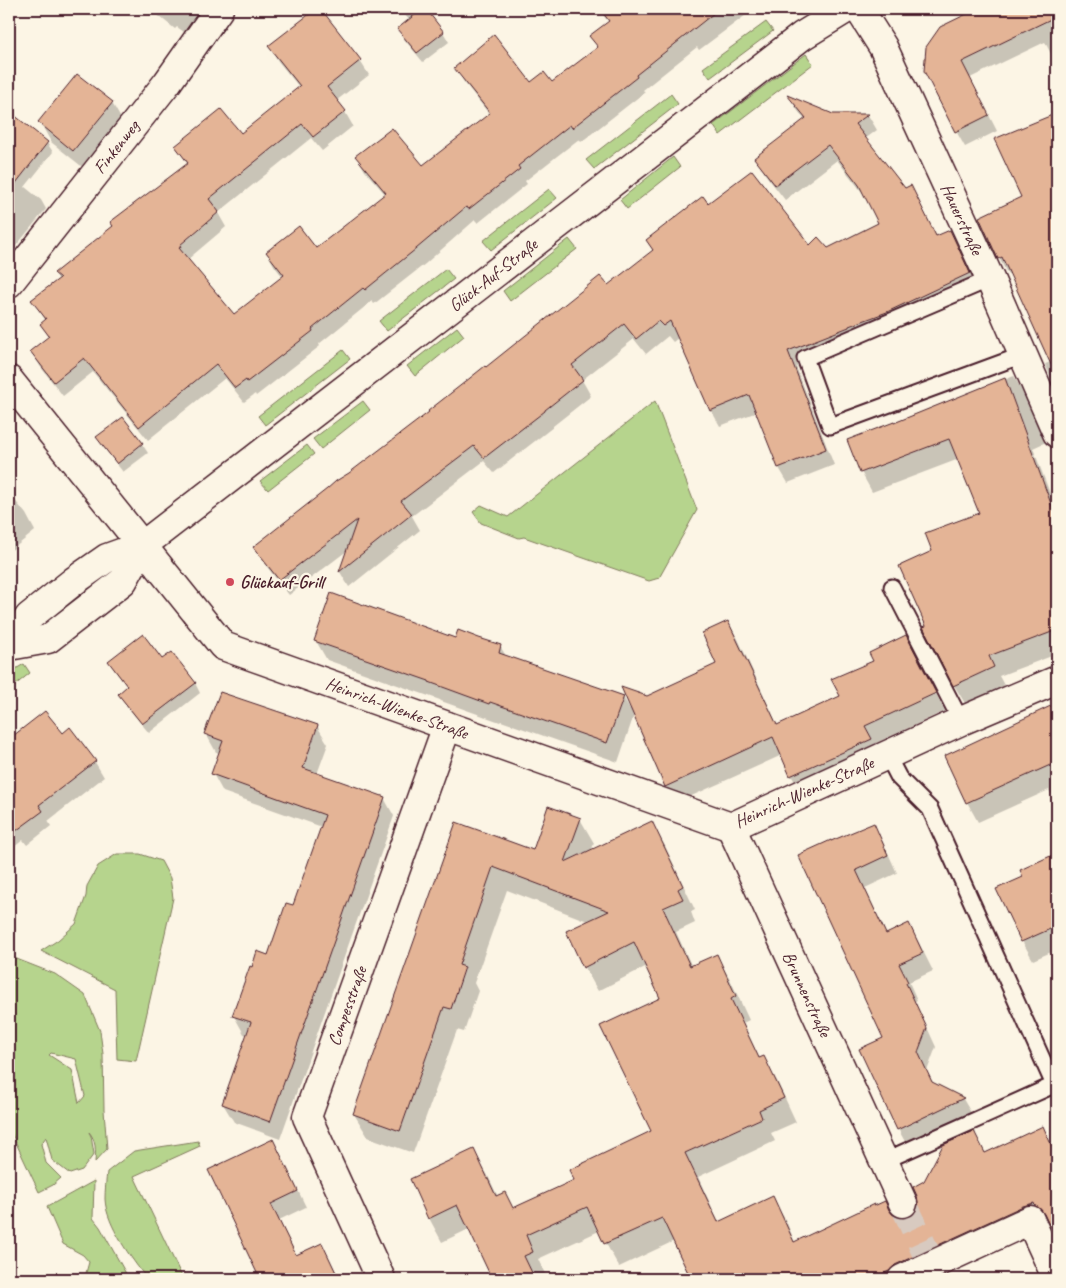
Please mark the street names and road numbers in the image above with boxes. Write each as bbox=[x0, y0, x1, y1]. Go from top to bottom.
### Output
street label: Finkenweg bbox=[88, 115, 145, 178]
street label: Hauerstraße bbox=[936, 180, 989, 259]
street label: Glück-Auf-Straße bbox=[444, 233, 543, 317]
street label: Heinrich-Wienke-Straße bbox=[323, 672, 472, 744]
street label: Heinrich-Wienke-Straße bbox=[731, 751, 878, 833]
street label: Brunnenstraße bbox=[778, 948, 837, 1041]
street label: Compesstraße bbox=[323, 962, 372, 1049]

